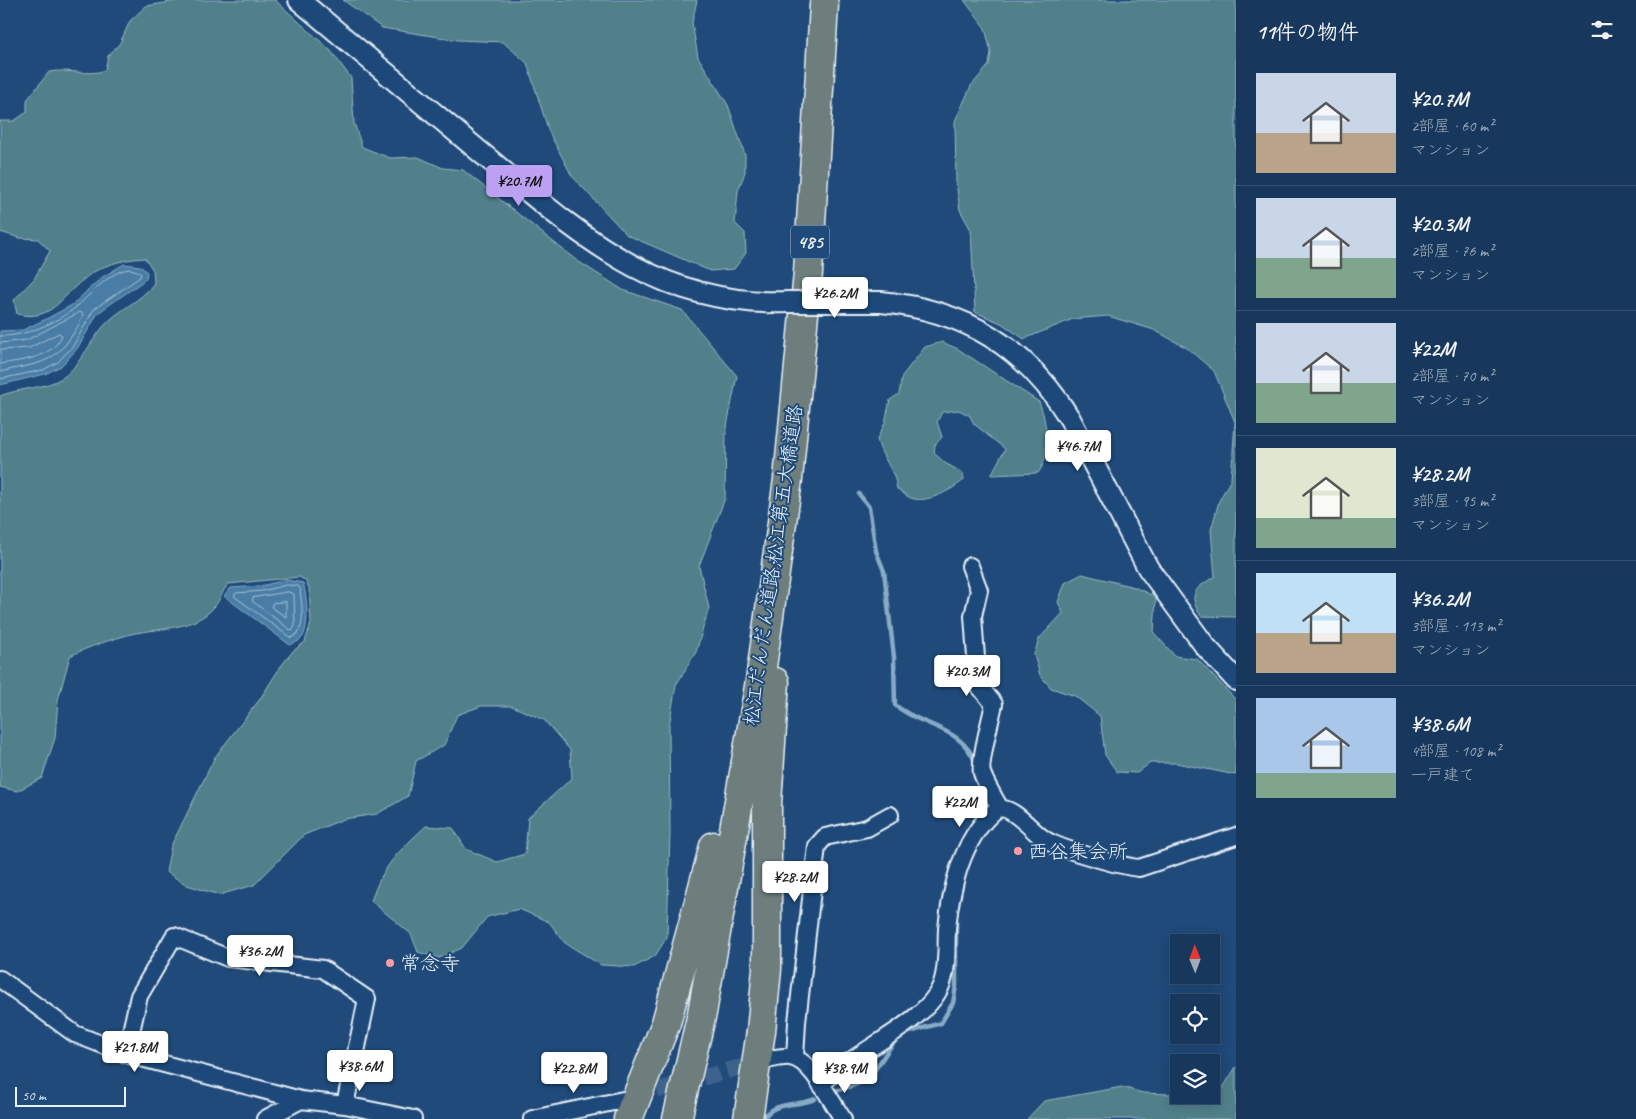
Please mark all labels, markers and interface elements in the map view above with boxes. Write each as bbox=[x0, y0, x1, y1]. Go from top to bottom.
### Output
icon: filters bbox=[1588, 16, 1616, 44]
text: 11件の物件 bbox=[1256, 19, 1359, 45]
text: ¥20.7M bbox=[1411, 86, 1468, 112]
icon: home bbox=[1296, 93, 1356, 153]
text: 2部屋 · 60 m² bbox=[1411, 116, 1493, 136]
text: マンション bbox=[1411, 140, 1490, 160]
pin: ¥20.7M bbox=[478, 164, 560, 207]
text: ¥20.7M bbox=[497, 171, 541, 191]
text: ¥20.3M bbox=[1411, 211, 1468, 237]
icon: home bbox=[1296, 218, 1356, 278]
road number: 485 bbox=[791, 226, 829, 258]
text: 2部屋 · 76 m² bbox=[1411, 241, 1493, 261]
text: マンション bbox=[1411, 265, 1490, 285]
pin: ¥26.2M bbox=[794, 276, 876, 319]
text: ¥26.2M bbox=[813, 283, 857, 303]
text: ¥22M bbox=[1411, 336, 1455, 362]
icon: home bbox=[1296, 343, 1356, 403]
text: 2部屋 · 70 m² bbox=[1411, 366, 1493, 386]
text: マンション bbox=[1411, 390, 1490, 410]
street label: 松江だんだん道路;松江第五大橋道路 bbox=[738, 403, 808, 727]
pin: ¥46.7M bbox=[1037, 430, 1119, 472]
text: ¥46.7M bbox=[1056, 436, 1100, 456]
text: ¥28.2M bbox=[1411, 461, 1468, 487]
icon: home bbox=[1296, 468, 1356, 528]
text: 3部屋 · 95 m² bbox=[1411, 491, 1493, 511]
text: マンション bbox=[1411, 515, 1490, 535]
text: ¥36.2M bbox=[1411, 586, 1469, 612]
icon: home bbox=[1296, 593, 1356, 653]
text: 3部屋 · 113 m² bbox=[1411, 616, 1501, 636]
text: マンション bbox=[1411, 640, 1490, 660]
pin: ¥20.3M bbox=[926, 654, 1008, 697]
text: ¥20.3M bbox=[945, 661, 989, 681]
text: ¥38.6M bbox=[1411, 711, 1469, 737]
icon: home bbox=[1296, 718, 1356, 778]
text: 4部屋 · 108 m² bbox=[1411, 741, 1501, 761]
text: 一戸建て bbox=[1411, 765, 1475, 785]
pin: ¥22M bbox=[930, 786, 990, 828]
text: ¥22M bbox=[943, 792, 977, 812]
place label: 西谷集会所 bbox=[1028, 839, 1128, 864]
marker: 西谷集会所 bbox=[1012, 845, 1024, 857]
pin: ¥28.2M bbox=[754, 860, 836, 903]
text: ¥28.2M bbox=[773, 867, 817, 887]
pin: ¥36.2M bbox=[219, 934, 301, 977]
north arrow bbox=[1170, 934, 1220, 984]
map controls bbox=[1170, 934, 1220, 1104]
text: ¥36.2M bbox=[238, 941, 282, 961]
place label: 常念寺 bbox=[400, 951, 460, 976]
marker: 常念寺 bbox=[384, 957, 396, 969]
button: locate bbox=[1170, 994, 1220, 1044]
pin: ¥21.8M bbox=[94, 1030, 176, 1073]
text: ¥21.8M bbox=[113, 1037, 157, 1057]
pin: ¥38.6M bbox=[319, 1050, 401, 1092]
pin: ¥22.8M bbox=[533, 1052, 615, 1094]
pin: ¥38.9M bbox=[804, 1052, 886, 1094]
button: layers bbox=[1170, 1054, 1220, 1104]
text: ¥38.6M bbox=[338, 1056, 382, 1076]
text: ¥22.8M bbox=[552, 1058, 596, 1078]
text: ¥38.9M bbox=[823, 1058, 867, 1078]
scale bar bbox=[15, 1084, 126, 1107]
text: 50 m bbox=[22, 1087, 46, 1104]

